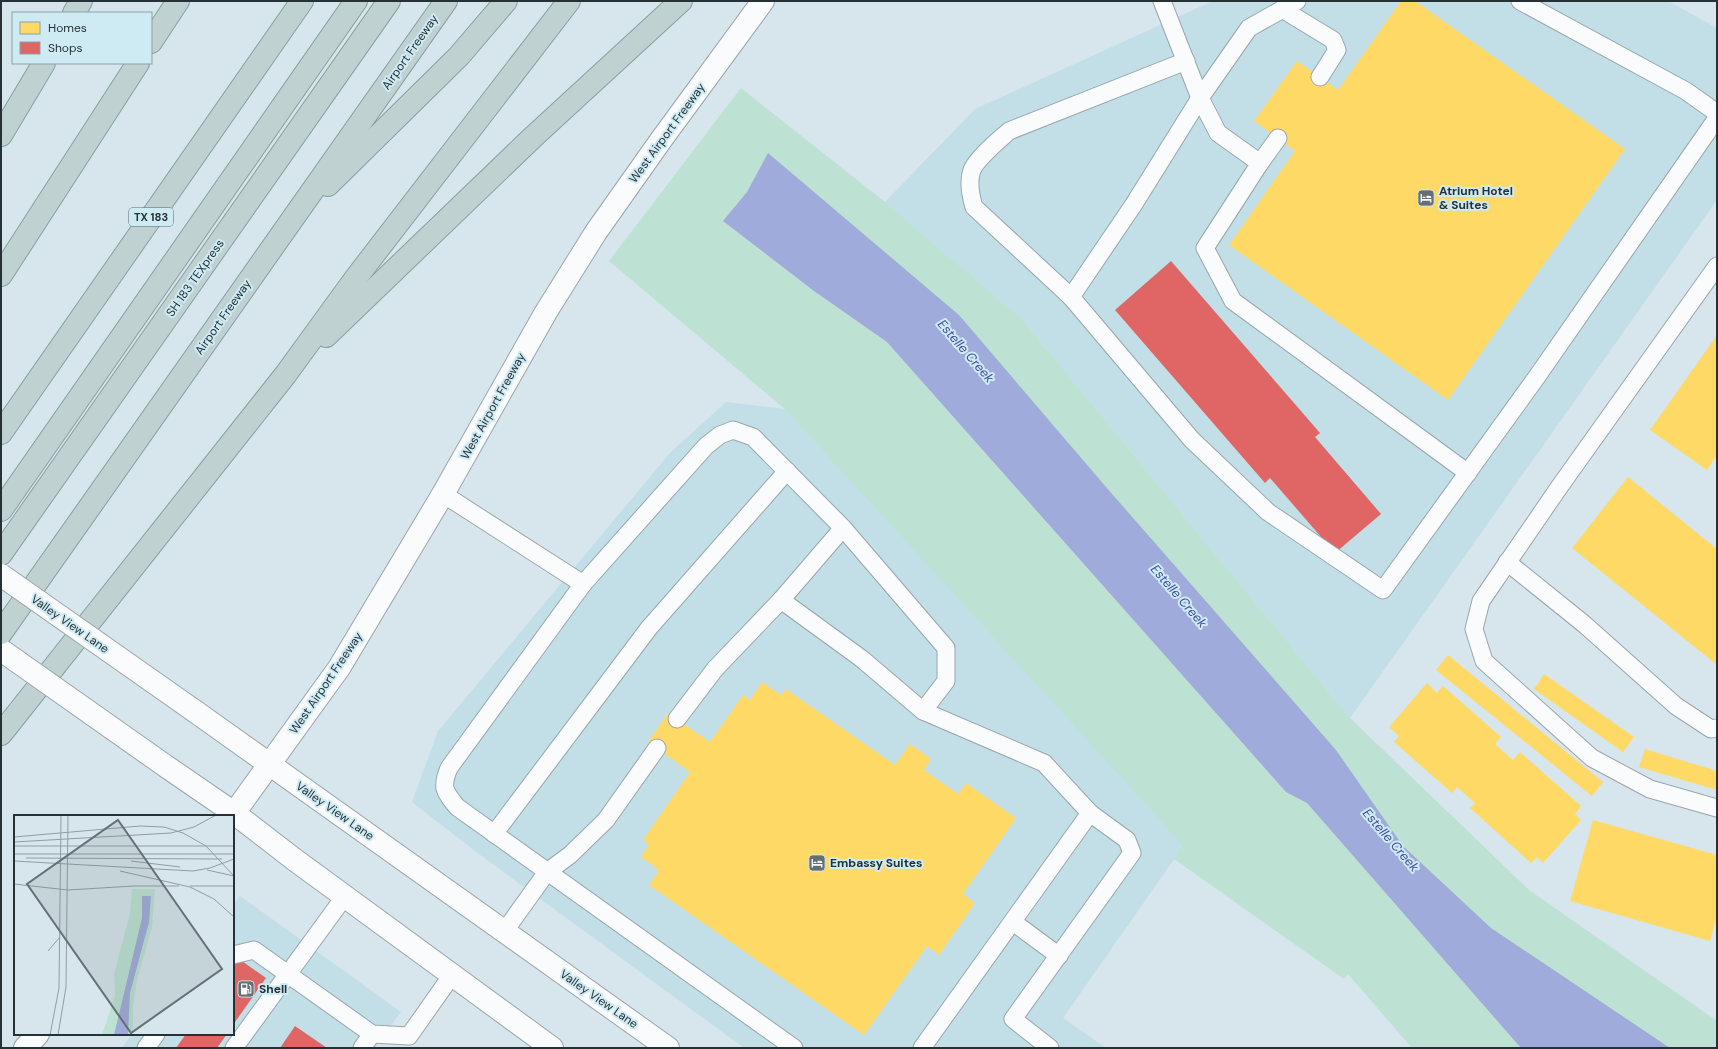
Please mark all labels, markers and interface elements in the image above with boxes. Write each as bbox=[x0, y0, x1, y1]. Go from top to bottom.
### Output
street label: Airport Freeway bbox=[378, 11, 442, 93]
legend bbox=[12, 12, 152, 64]
text: Homes bbox=[48, 20, 87, 36]
text: Shops bbox=[48, 40, 83, 56]
street label: West Airport Freeway bbox=[625, 80, 709, 186]
place label: Atrium Hotel & Suites bbox=[1439, 183, 1513, 213]
hotel icon: Atrium Hotel & Suites bbox=[1416, 188, 1436, 208]
road number: TX 183 bbox=[129, 208, 173, 226]
street label: SH 183 TEXpress bbox=[162, 236, 228, 320]
street label: Airport Freeway bbox=[191, 276, 255, 358]
water label: Estelle Creek bbox=[934, 316, 998, 386]
street label: West Airport Freeway bbox=[457, 349, 529, 462]
water label: Estelle Creek bbox=[1147, 561, 1211, 631]
street label: Valley View Lane bbox=[28, 591, 112, 657]
street label: West Airport Freeway bbox=[286, 629, 366, 737]
street label: Valley View Lane bbox=[293, 778, 377, 844]
water label: Estelle Creek bbox=[1359, 805, 1423, 875]
inset map bbox=[14, 815, 234, 1035]
hotel icon: Embassy Suites bbox=[807, 853, 827, 873]
place label: Embassy Suites bbox=[830, 855, 922, 871]
street label: Valley View Lane bbox=[557, 966, 641, 1032]
fuel station icon: Shell bbox=[236, 979, 256, 999]
place label: Shell bbox=[259, 981, 287, 997]

